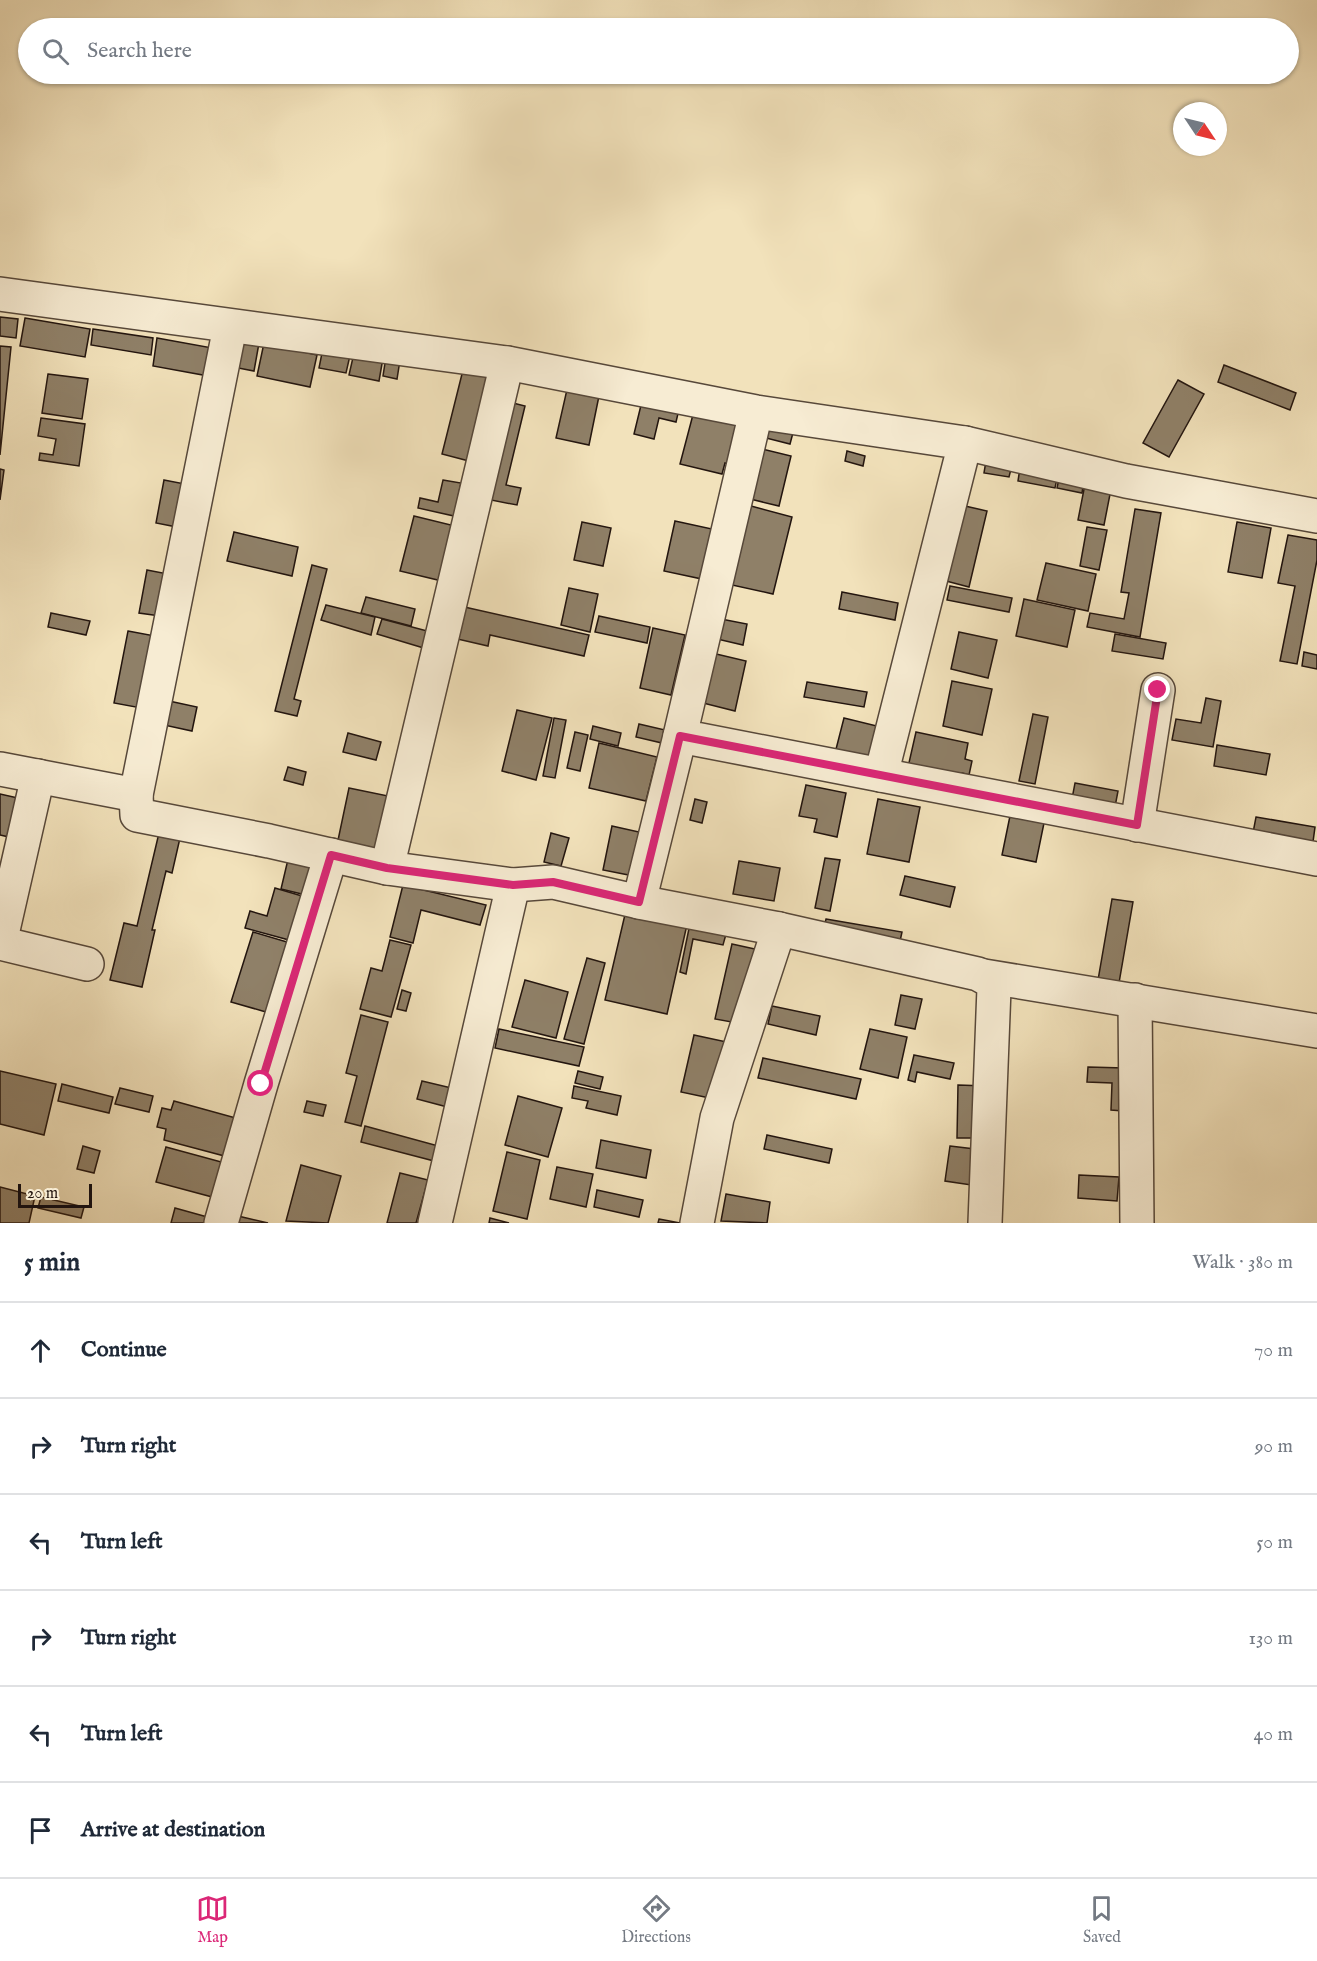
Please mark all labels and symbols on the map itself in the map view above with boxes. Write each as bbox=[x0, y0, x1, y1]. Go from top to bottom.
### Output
north arrow bbox=[1173, 102, 1227, 156]
route end bbox=[1144, 676, 1170, 702]
route start bbox=[247, 1070, 273, 1096]
scale bar bbox=[18, 1181, 92, 1208]

